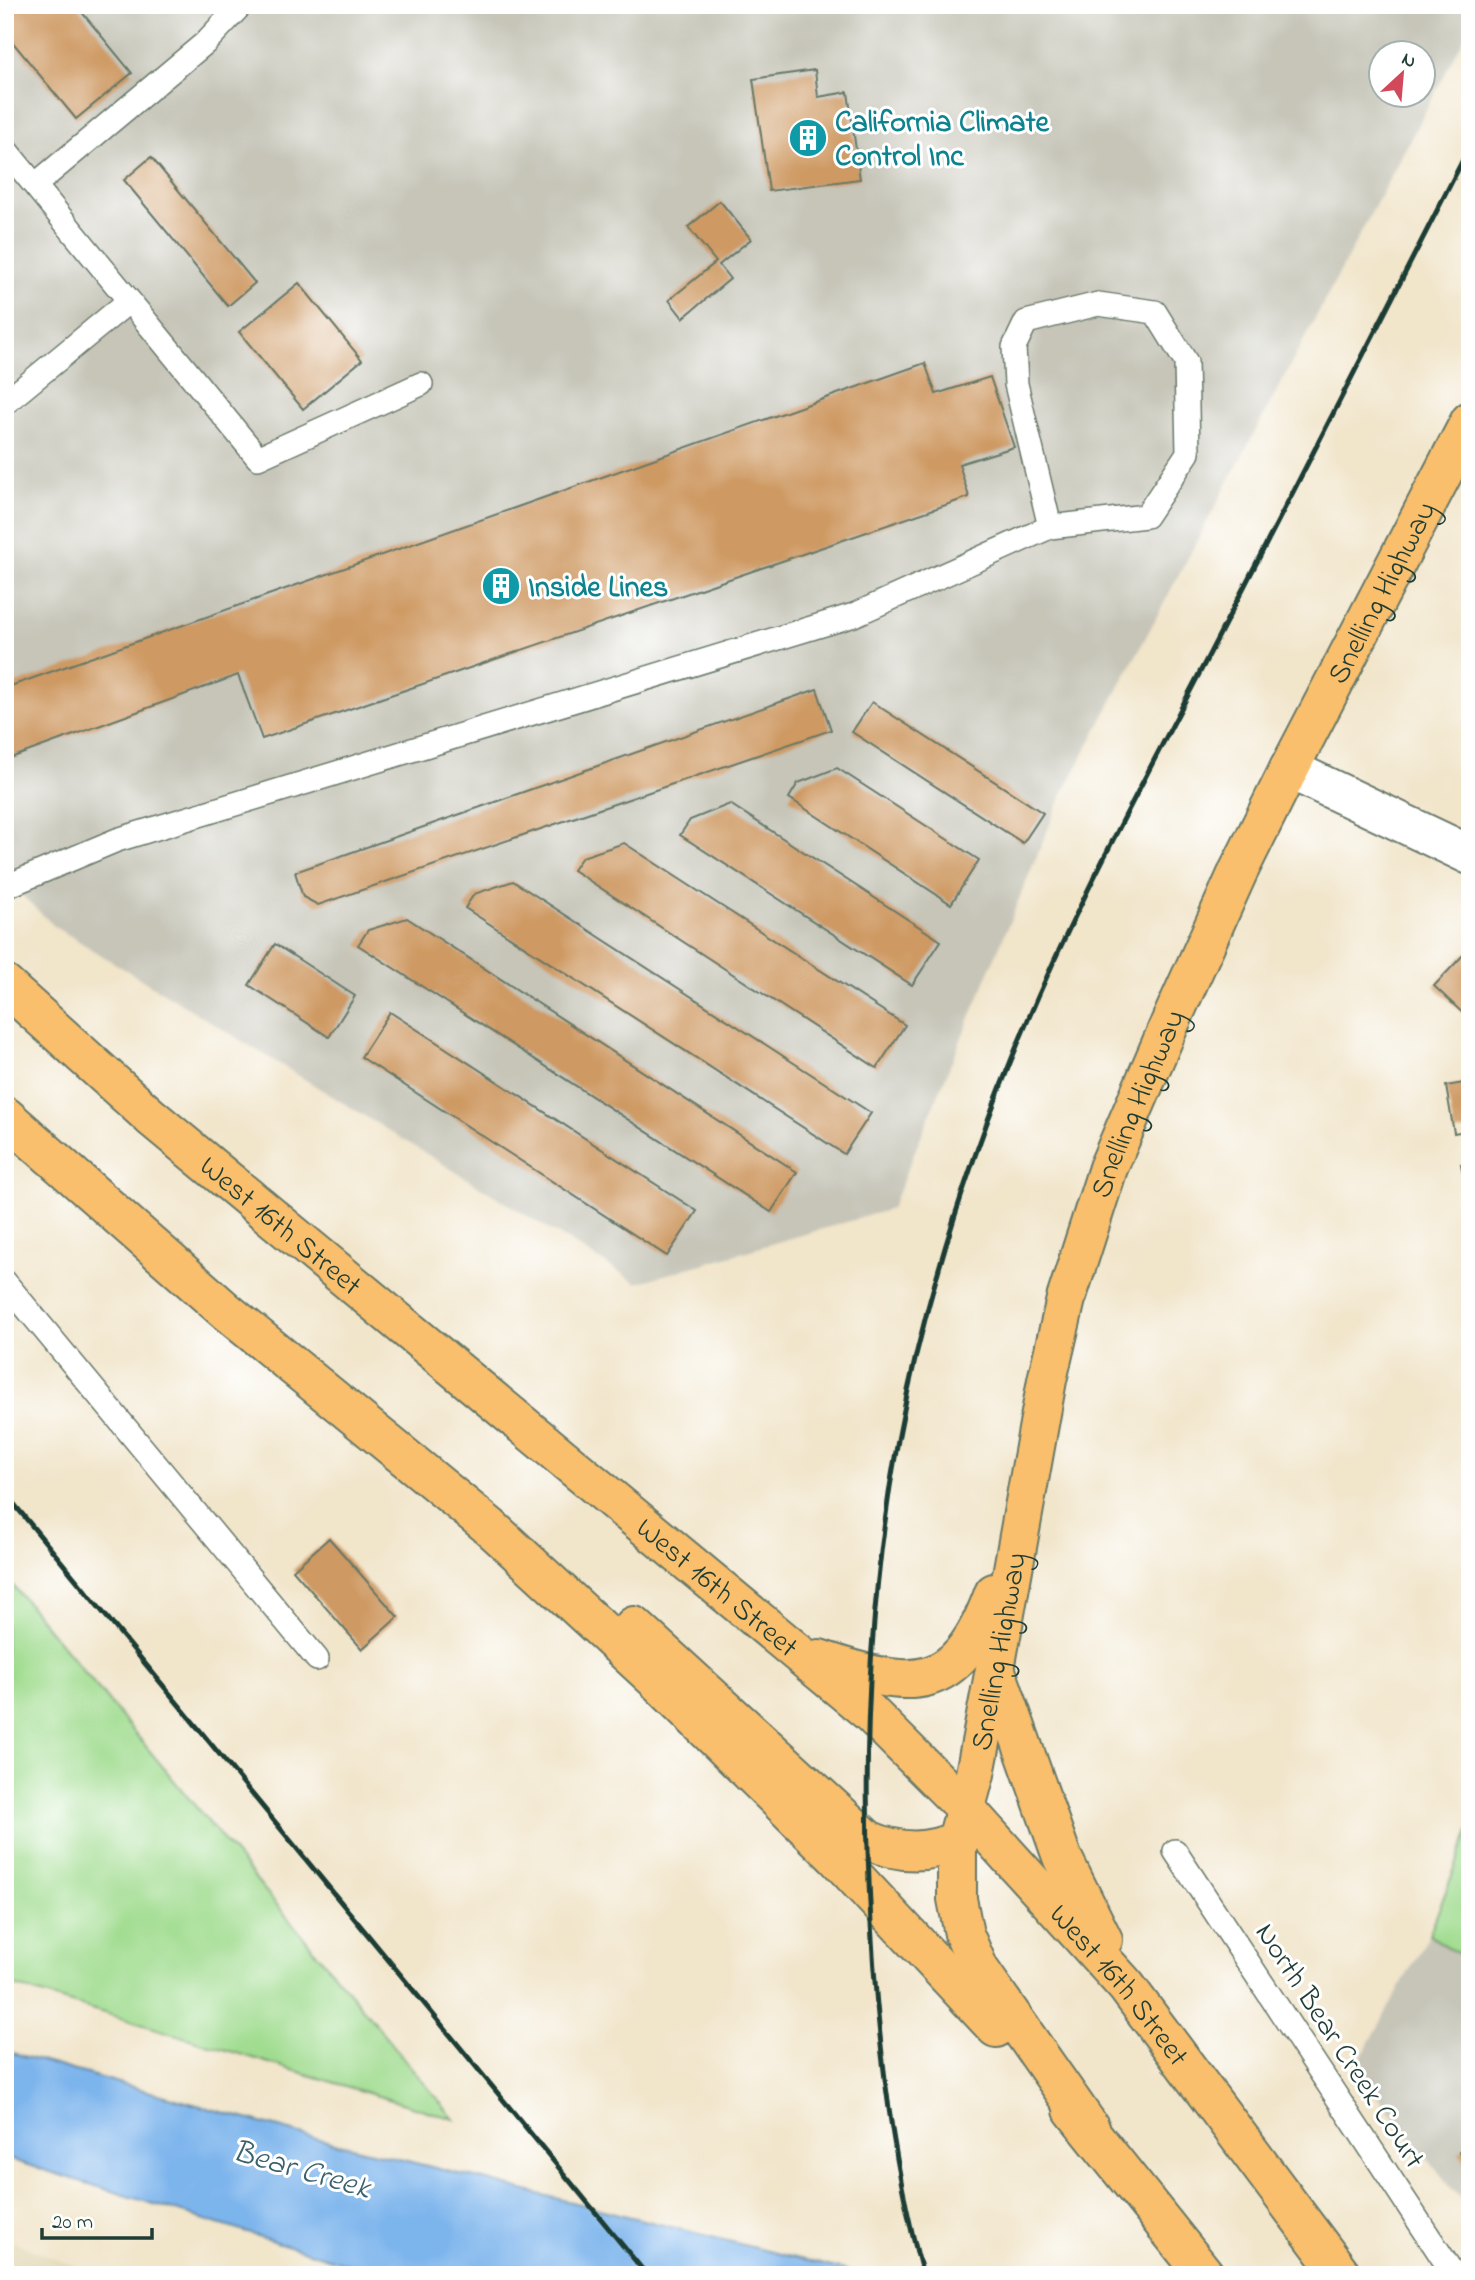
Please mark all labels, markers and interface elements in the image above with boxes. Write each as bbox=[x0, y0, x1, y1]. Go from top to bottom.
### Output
north arrow bbox=[1366, 38, 1436, 108]
text: N bbox=[1397, 46, 1420, 76]
place label: California Climate Control Inc bbox=[835, 102, 1050, 180]
building icon: California Climate Control Inc bbox=[787, 117, 829, 159]
street label: Snelling Highway bbox=[1318, 494, 1450, 693]
building icon: Inside Lines bbox=[480, 565, 522, 607]
place label: Inside Lines bbox=[528, 567, 668, 611]
street label: Snelling Highway bbox=[1081, 1003, 1198, 1204]
street label: West 16th Street bbox=[188, 1147, 370, 1308]
street label: West 16th Street bbox=[625, 1508, 807, 1670]
street label: Snelling Highway bbox=[961, 1549, 1041, 1755]
street label: West 16th Street bbox=[1037, 1895, 1198, 2077]
street label: North Bear Creek Court bbox=[1242, 1915, 1435, 2178]
water label: Bear Creek bbox=[227, 2129, 377, 2214]
scale bar bbox=[42, 2196, 152, 2240]
text: 20 m bbox=[52, 2208, 93, 2238]

